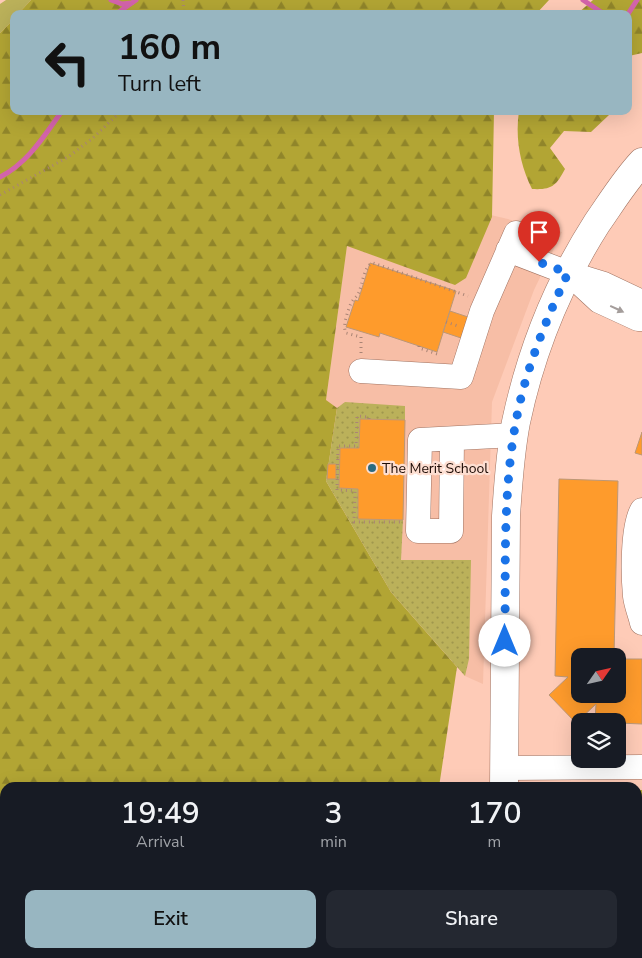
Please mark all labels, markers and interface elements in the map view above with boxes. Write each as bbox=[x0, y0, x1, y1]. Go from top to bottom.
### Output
text: 160 m bbox=[118, 24, 221, 71]
icon: left bbox=[35, 30, 100, 95]
text: Turn left bbox=[118, 69, 201, 99]
pin bbox=[518, 211, 560, 262]
icon: arrive bbox=[525, 218, 553, 246]
one-way arrow bbox=[610, 305, 624, 313]
place label: The Merit School bbox=[382, 459, 489, 478]
marker: The Merit School bbox=[366, 462, 378, 474]
position arrow bbox=[478, 614, 530, 666]
north arrow bbox=[571, 648, 626, 702]
map controls bbox=[571, 648, 626, 768]
button: layers bbox=[571, 713, 626, 768]
text: 19:49 bbox=[121, 793, 200, 834]
text: 3 bbox=[325, 793, 343, 834]
text: 170 bbox=[467, 793, 521, 834]
text: Arrival bbox=[136, 831, 184, 853]
text: min bbox=[320, 831, 347, 853]
text: m bbox=[488, 831, 501, 853]
button: Exit bbox=[25, 890, 316, 948]
button: Share bbox=[326, 890, 617, 948]

